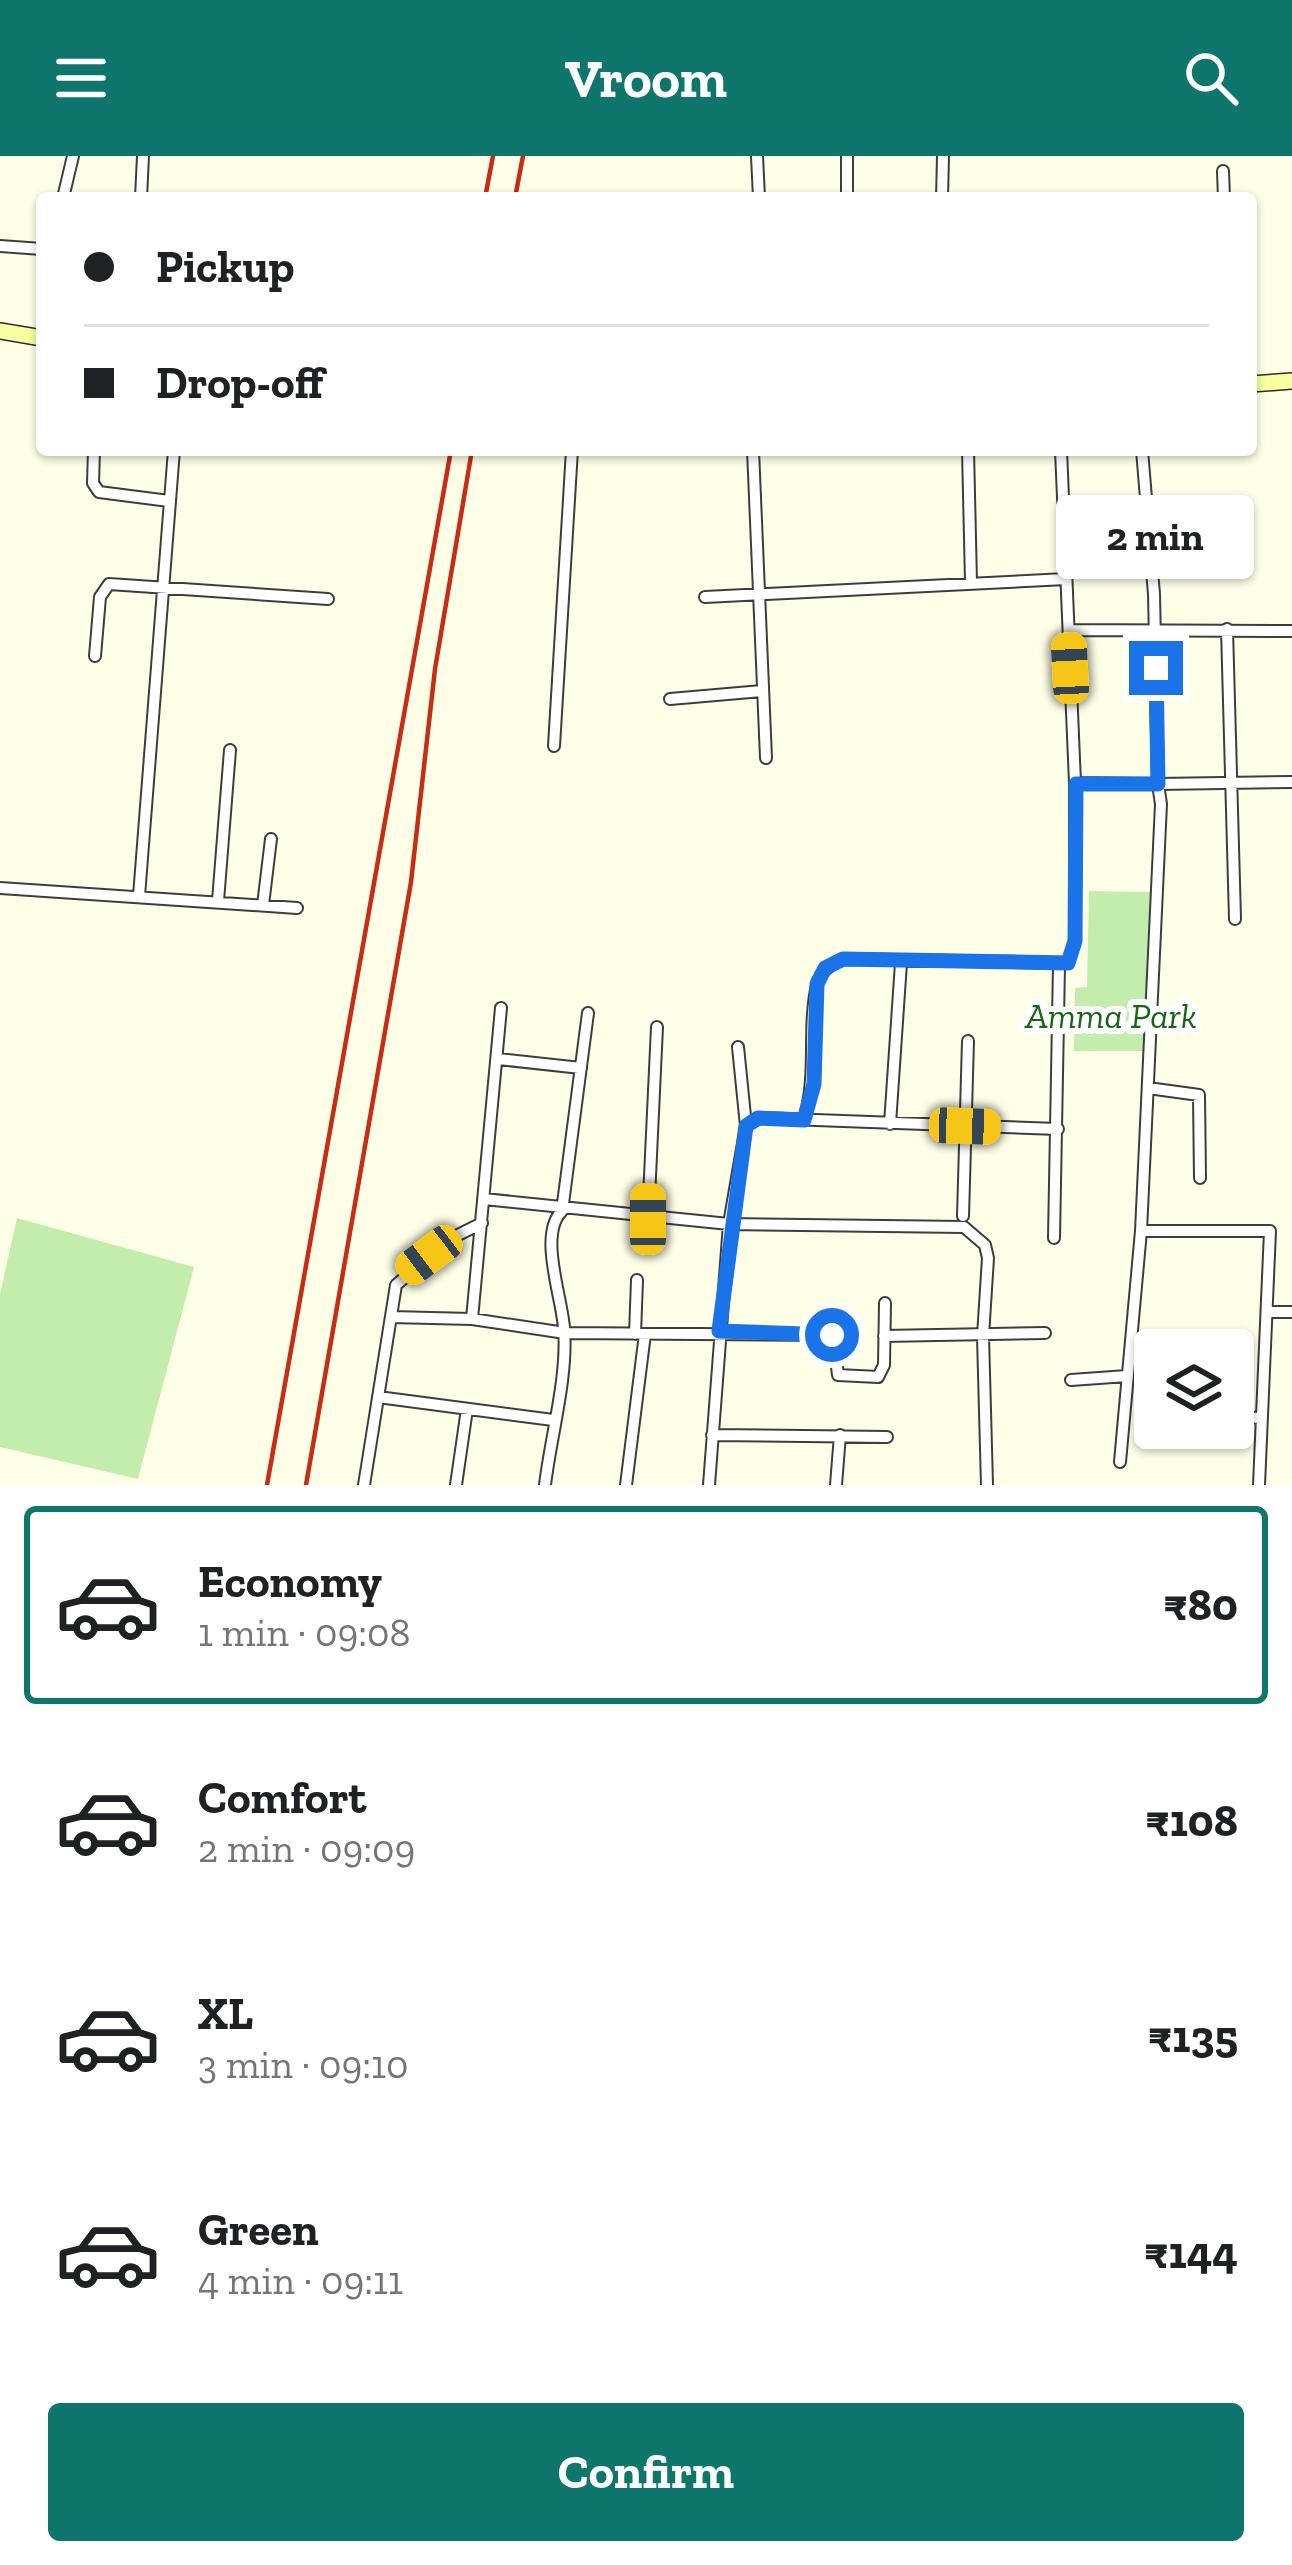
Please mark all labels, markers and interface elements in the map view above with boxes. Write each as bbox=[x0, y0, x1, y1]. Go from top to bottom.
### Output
icon: menu bbox=[48, 45, 114, 111]
icon: search bbox=[1178, 45, 1244, 111]
text: Vroom bbox=[565, 46, 727, 111]
text: Pickup bbox=[156, 240, 294, 294]
text: Drop-off bbox=[156, 356, 324, 410]
callout: 2 min bbox=[1057, 494, 1255, 578]
text: 2 min bbox=[1106, 513, 1204, 560]
car bbox=[1050, 631, 1090, 705]
route end bbox=[1129, 641, 1183, 695]
park label: Amma Park bbox=[1024, 994, 1197, 1037]
car bbox=[928, 1107, 1002, 1145]
car bbox=[630, 1183, 666, 1255]
car bbox=[389, 1219, 469, 1291]
route start bbox=[805, 1308, 859, 1362]
map controls bbox=[1134, 1329, 1254, 1449]
button: layers bbox=[1134, 1329, 1254, 1449]
icon: car bbox=[54, 1551, 162, 1659]
text: Economy bbox=[198, 1555, 382, 1609]
text: ₹80 bbox=[1164, 1578, 1238, 1632]
text: 1 min · 09:08 bbox=[198, 1609, 410, 1656]
icon: car bbox=[54, 1767, 162, 1875]
text: Comfort bbox=[198, 1771, 366, 1825]
text: ₹108 bbox=[1145, 1794, 1238, 1848]
text: 2 min · 09:09 bbox=[198, 1825, 415, 1872]
icon: car bbox=[54, 1983, 162, 2091]
text: XL bbox=[198, 1987, 253, 2041]
text: ₹135 bbox=[1148, 2010, 1238, 2064]
text: 3 min · 09:10 bbox=[198, 2041, 408, 2088]
icon: car bbox=[54, 2199, 162, 2307]
text: Green bbox=[198, 2203, 319, 2257]
text: ₹144 bbox=[1144, 2226, 1238, 2280]
text: 4 min · 09:11 bbox=[198, 2257, 403, 2304]
button: Confirm bbox=[48, 2403, 1244, 2541]

